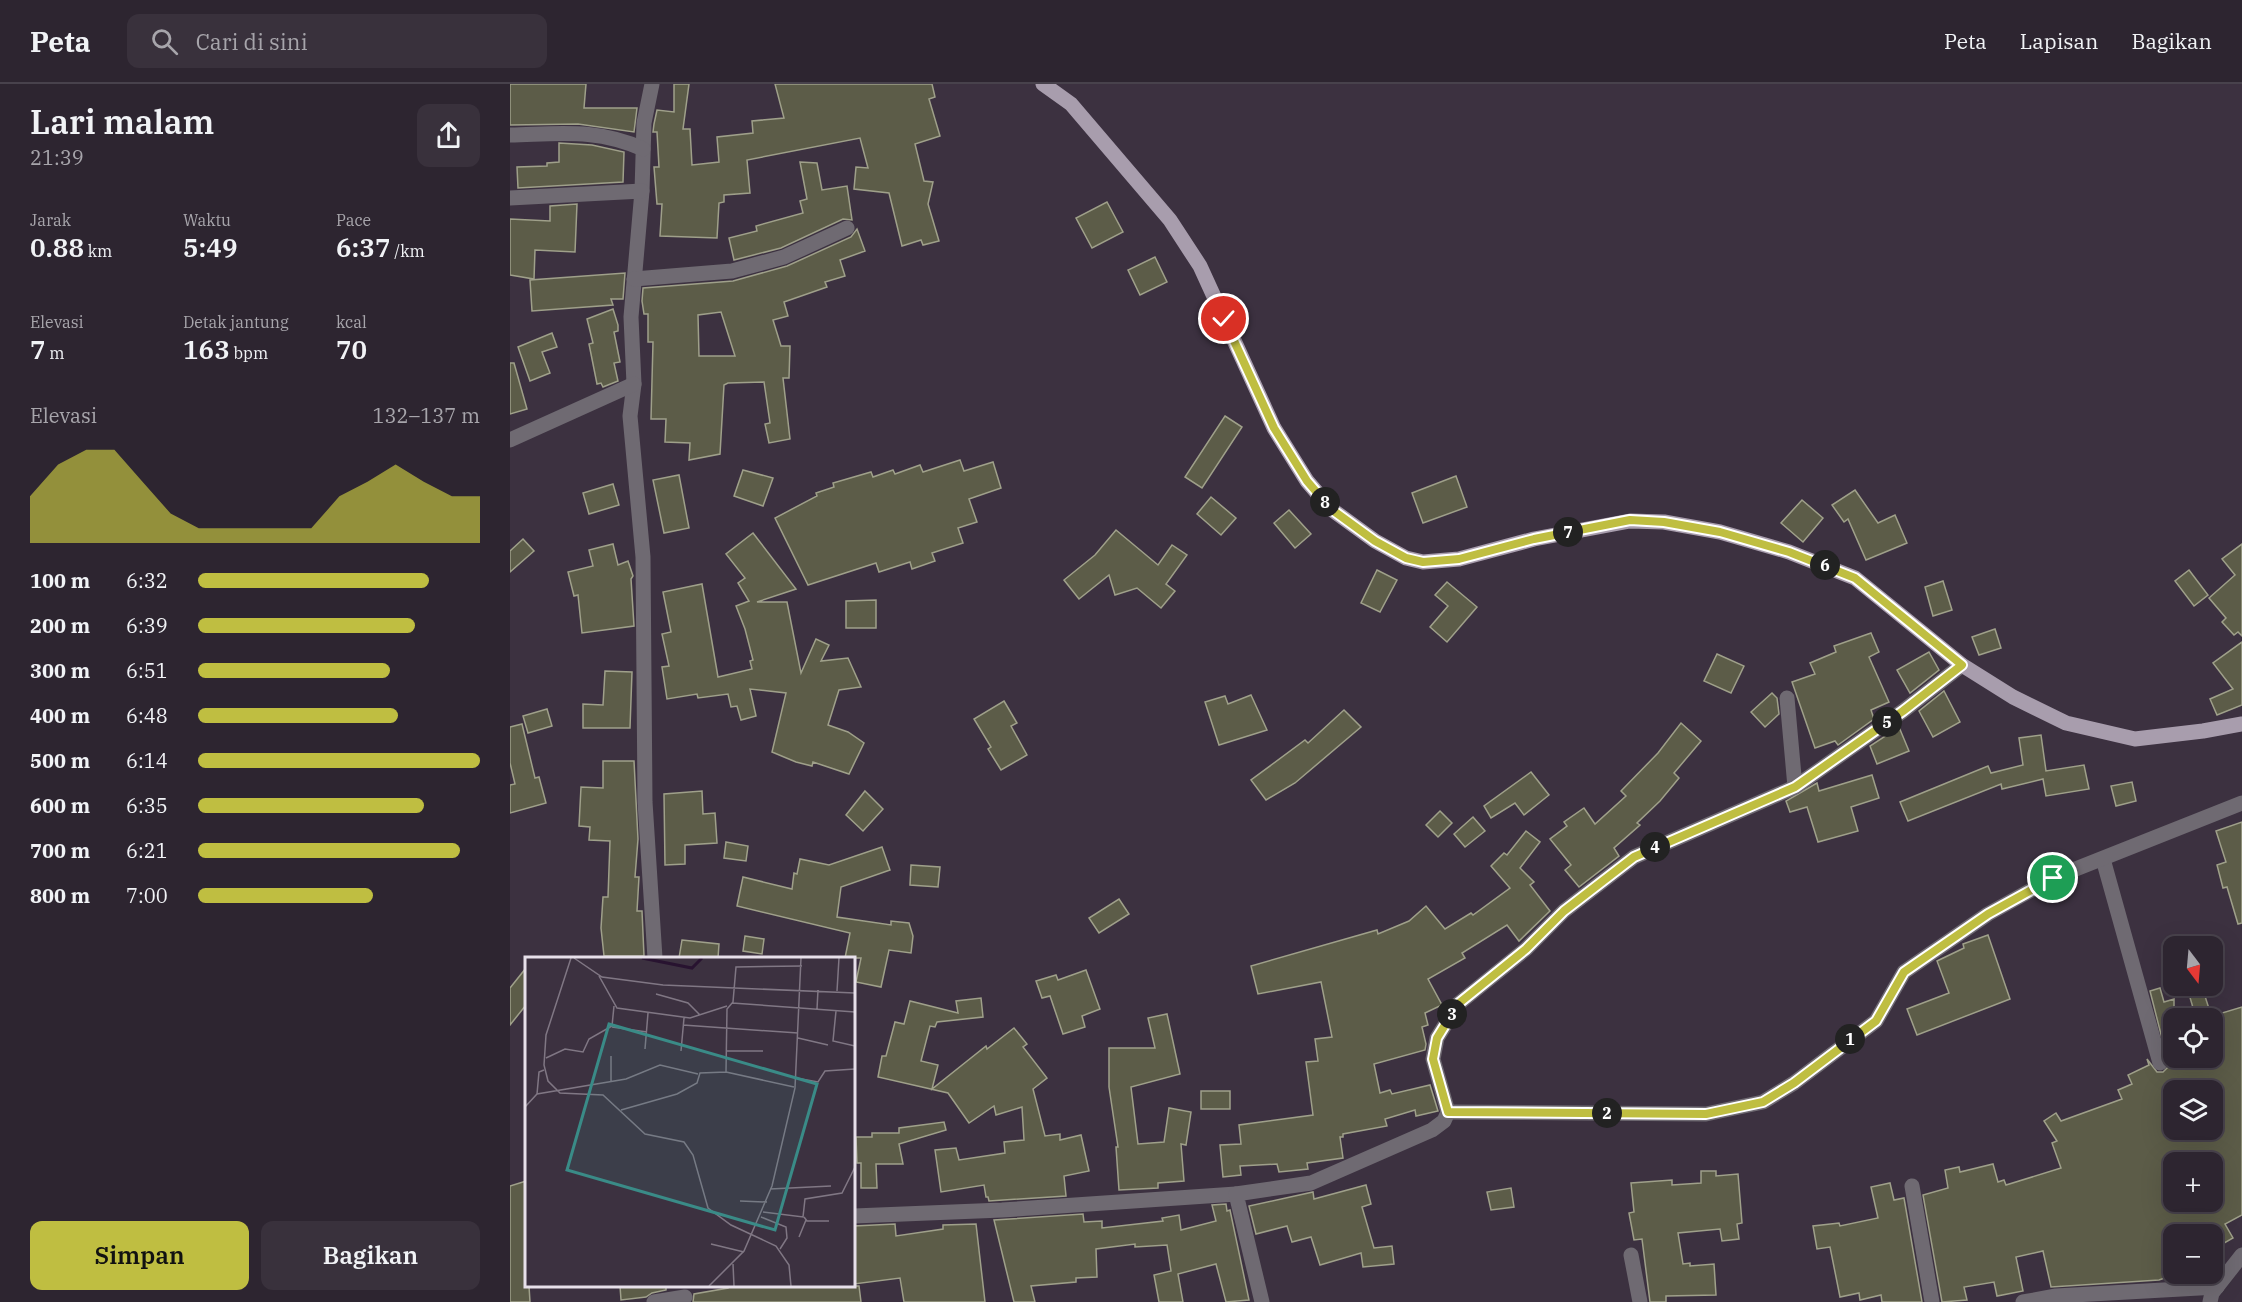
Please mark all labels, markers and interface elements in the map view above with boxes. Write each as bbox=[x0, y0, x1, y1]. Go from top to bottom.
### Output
search box bbox=[127, 14, 547, 68]
text: Peta bbox=[30, 23, 91, 60]
icon: search bbox=[148, 25, 181, 58]
text: Cari di sini bbox=[196, 27, 308, 56]
text: Peta bbox=[1944, 27, 1987, 55]
text: Lapisan bbox=[2020, 27, 2098, 55]
text: Bagikan bbox=[2131, 27, 2212, 55]
text: Lari malam bbox=[30, 100, 214, 143]
button: share bbox=[417, 104, 480, 167]
text: 21:39 bbox=[30, 144, 84, 171]
text: Jarak bbox=[30, 210, 71, 230]
text: Waktu bbox=[183, 210, 231, 230]
text: Pace bbox=[336, 210, 371, 230]
text: 0.88 bbox=[30, 230, 84, 264]
text: 5:49 bbox=[183, 230, 238, 264]
text: 6:37 bbox=[336, 230, 391, 264]
text: km bbox=[84, 241, 112, 261]
text: /km bbox=[391, 241, 425, 261]
pin bbox=[1198, 293, 1249, 344]
icon: check bbox=[1207, 302, 1240, 335]
text: Elevasi bbox=[30, 312, 84, 332]
text: Detak jantung bbox=[183, 312, 289, 332]
text: kcal bbox=[336, 312, 367, 332]
text: 7 bbox=[30, 332, 46, 366]
text: 163 bbox=[183, 332, 230, 366]
text: 70 bbox=[336, 332, 367, 366]
text: m bbox=[46, 343, 65, 363]
text: bpm bbox=[230, 343, 268, 363]
text: Elevasi bbox=[30, 402, 97, 429]
text: 132–137 m bbox=[373, 402, 480, 429]
pin: 8 bbox=[1310, 487, 1340, 517]
text: 8 bbox=[1320, 492, 1330, 512]
pin: 7 bbox=[1553, 517, 1583, 547]
text: 7 bbox=[1563, 522, 1573, 542]
pin: 6 bbox=[1810, 550, 1840, 580]
text: 6 bbox=[1820, 555, 1830, 575]
text: 100 m bbox=[30, 567, 90, 594]
text: 6:32 bbox=[126, 567, 168, 594]
text: 200 m bbox=[30, 612, 90, 639]
text: 6:39 bbox=[126, 612, 168, 639]
text: 300 m bbox=[30, 657, 90, 684]
text: 6:51 bbox=[126, 657, 168, 684]
text: 400 m bbox=[30, 702, 90, 729]
text: 6:48 bbox=[126, 702, 168, 729]
pin: 5 bbox=[1872, 707, 1902, 737]
text: 5 bbox=[1882, 712, 1892, 732]
text: 500 m bbox=[30, 747, 90, 774]
text: 6:14 bbox=[126, 747, 168, 774]
text: 600 m bbox=[30, 792, 90, 819]
text: 6:35 bbox=[126, 792, 168, 819]
pin: 4 bbox=[1640, 832, 1670, 862]
text: 700 m bbox=[30, 837, 90, 864]
text: 6:21 bbox=[126, 837, 168, 864]
text: 4 bbox=[1650, 837, 1660, 857]
pin bbox=[2027, 852, 2078, 903]
icon: arrive bbox=[2036, 861, 2069, 894]
text: 800 m bbox=[30, 882, 90, 909]
text: 7:00 bbox=[126, 882, 168, 909]
north arrow bbox=[2163, 936, 2223, 996]
map controls bbox=[2163, 936, 2223, 1284]
inset map bbox=[525, 957, 855, 1287]
pin: 3 bbox=[1437, 999, 1467, 1029]
text: 3 bbox=[1447, 1004, 1457, 1024]
button: locate bbox=[2163, 1008, 2223, 1068]
pin: 1 bbox=[1835, 1024, 1865, 1054]
text: 1 bbox=[1845, 1029, 1855, 1049]
button: layers bbox=[2163, 1080, 2223, 1140]
pin: 2 bbox=[1592, 1098, 1622, 1128]
text: 2 bbox=[1602, 1103, 1612, 1123]
button: + bbox=[2163, 1152, 2223, 1212]
button: Simpan bbox=[30, 1221, 249, 1290]
button: Bagikan bbox=[261, 1221, 480, 1290]
button: − bbox=[2163, 1224, 2223, 1284]

